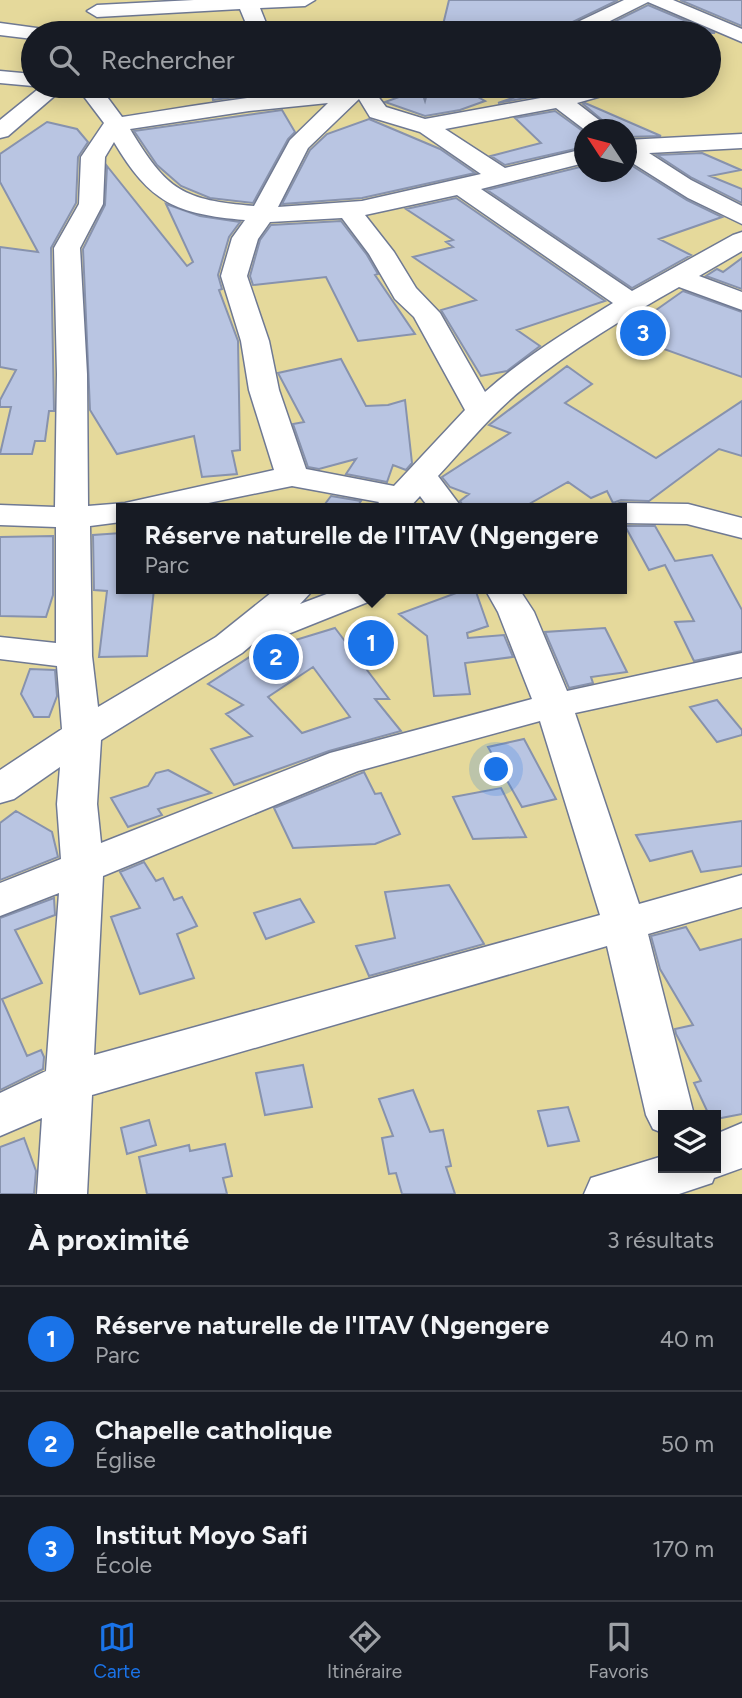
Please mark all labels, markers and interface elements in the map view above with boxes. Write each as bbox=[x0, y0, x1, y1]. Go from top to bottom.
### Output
search box bbox=[21, 21, 721, 98]
icon: search bbox=[45, 41, 83, 79]
text: Rechercher bbox=[101, 44, 235, 76]
north arrow bbox=[574, 119, 637, 182]
pin: 3 bbox=[620, 307, 666, 359]
popup bbox=[116, 503, 627, 594]
text: Réserve naturelle de l'ITAV (Ngengere bbox=[144, 519, 599, 551]
text: Parc bbox=[144, 551, 189, 579]
pin: 1 bbox=[348, 617, 394, 669]
pin: 2 bbox=[253, 631, 299, 683]
your location bbox=[479, 752, 513, 786]
map controls bbox=[658, 1110, 721, 1173]
button: layers bbox=[658, 1110, 721, 1173]
text: À proximité bbox=[28, 1221, 189, 1258]
text: 3 résultats bbox=[607, 1226, 714, 1254]
text: Réserve naturelle de l'ITAV (Ngengere bbox=[95, 1309, 549, 1341]
text: 1 bbox=[46, 1325, 56, 1353]
text: 40 m bbox=[660, 1325, 714, 1353]
text: Parc bbox=[95, 1341, 140, 1369]
text: Chapelle catholique bbox=[95, 1414, 332, 1446]
text: 2 bbox=[44, 1430, 58, 1458]
text: 50 m bbox=[661, 1430, 714, 1458]
text: Église bbox=[95, 1446, 156, 1474]
text: Institut Moyo Safi bbox=[95, 1519, 308, 1551]
text: 3 bbox=[45, 1535, 57, 1563]
text: 170 m bbox=[652, 1535, 714, 1563]
text: École bbox=[95, 1551, 152, 1579]
tab: Carte bbox=[93, 1618, 141, 1683]
tab: Itinéraire bbox=[327, 1618, 402, 1683]
tab: Favoris bbox=[589, 1618, 649, 1683]

